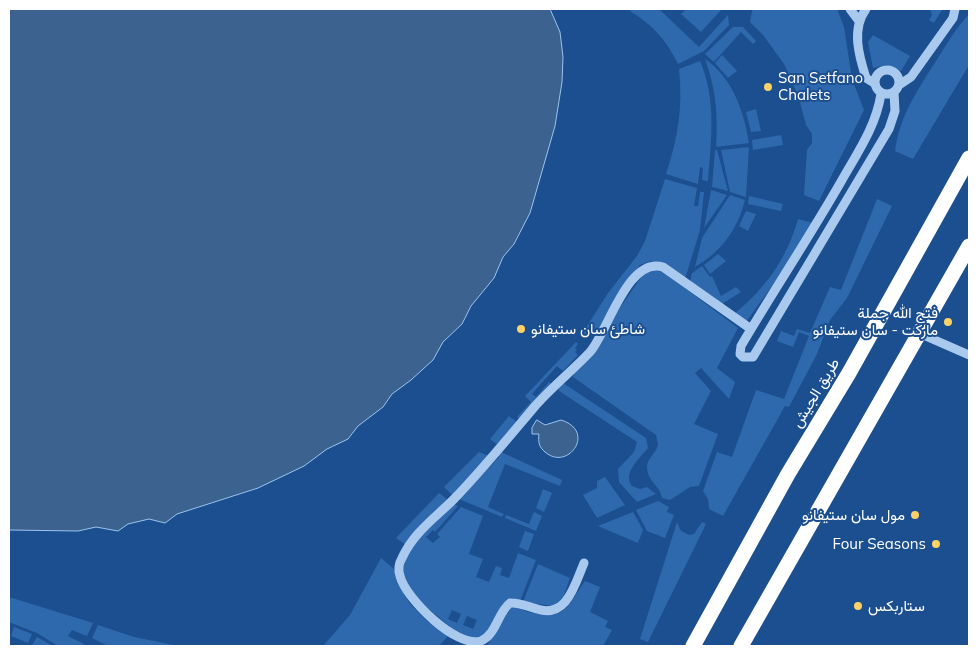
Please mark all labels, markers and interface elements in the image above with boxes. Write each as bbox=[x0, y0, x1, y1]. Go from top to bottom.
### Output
place label: San Setfano Chalets bbox=[778, 69, 863, 104]
marker: San Setfano Chalets bbox=[762, 81, 774, 93]
place label: فتح الله جملة ماركت - سان ستيفانو bbox=[813, 304, 938, 339]
marker: فتح الله جملة ماركت - سان ستيفانو bbox=[942, 316, 954, 328]
place label: شاطئ سان ستيفانو bbox=[531, 320, 645, 338]
marker: شاطئ سان ستيفانو bbox=[515, 323, 527, 335]
street label: طريق الجيش bbox=[788, 355, 844, 431]
place label: مول سان ستيفانو bbox=[802, 506, 905, 524]
marker: مول سان ستيفانو bbox=[909, 509, 921, 521]
place label: Four Seasons bbox=[833, 535, 926, 553]
marker: Four Seasons bbox=[930, 538, 942, 550]
place label: ستاربكس bbox=[868, 597, 925, 615]
marker: ستاربكس bbox=[852, 600, 864, 612]

